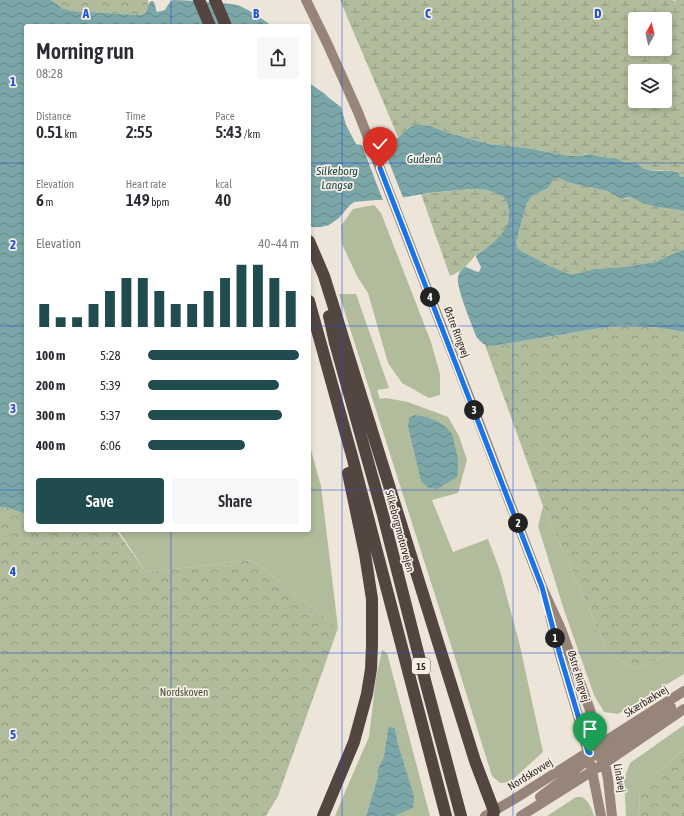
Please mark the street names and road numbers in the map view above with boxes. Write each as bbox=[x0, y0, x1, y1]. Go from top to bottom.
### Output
street label: Østre Ringvej bbox=[442, 305, 472, 359]
street label: Silkeborgmotorvejen bbox=[383, 489, 417, 573]
street label: Østre Ringvej bbox=[565, 649, 593, 703]
road number: 15 bbox=[412, 658, 430, 674]
street label: Skærbækvej bbox=[622, 683, 670, 719]
street label: Nordskovvej bbox=[506, 756, 554, 792]
street label: Linåvej bbox=[612, 763, 628, 793]

